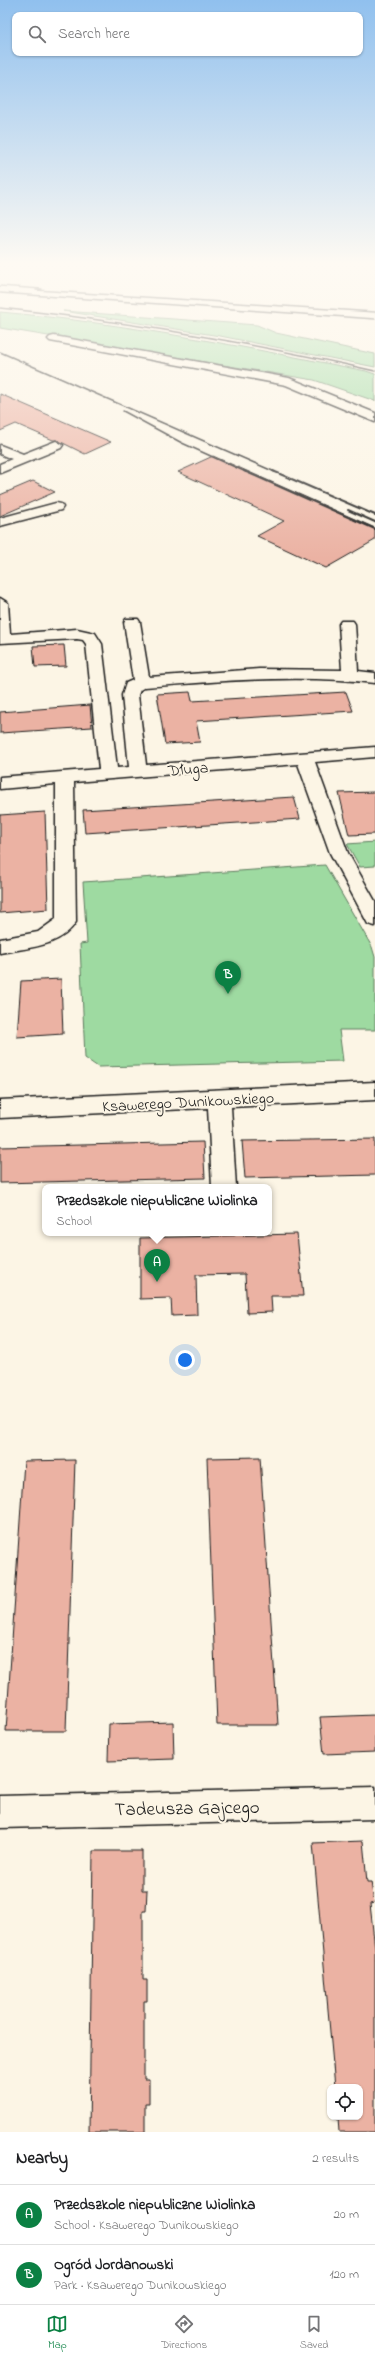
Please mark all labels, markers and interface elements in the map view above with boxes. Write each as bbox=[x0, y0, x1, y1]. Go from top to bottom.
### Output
search box bbox=[12, 12, 363, 56]
icon: search bbox=[26, 23, 48, 45]
text: Search here bbox=[58, 23, 130, 45]
street label: Długa bbox=[166, 756, 209, 784]
pin: B bbox=[215, 961, 241, 994]
street label: Ksawerego Dunikowskiego bbox=[102, 1087, 275, 1119]
popup bbox=[42, 1184, 272, 1236]
text: Przedszkole niepubliczne Wiolinka bbox=[56, 1190, 258, 1212]
text: School bbox=[56, 1212, 92, 1231]
pin: A bbox=[144, 1249, 170, 1282]
your location bbox=[175, 1350, 195, 1370]
street label: Tadeusza Gajcego bbox=[114, 1795, 260, 1826]
map controls bbox=[327, 2084, 363, 2120]
button: locate bbox=[327, 2084, 363, 2120]
text: Nearby bbox=[16, 2146, 68, 2171]
text: 2 results bbox=[312, 2149, 359, 2168]
text: Przedszkole niepubliczne Wiolinka bbox=[54, 2194, 255, 2216]
text: A bbox=[25, 2205, 33, 2224]
text: 20 m bbox=[334, 2205, 359, 2224]
text: School · Ksawerego Dunikowskiego bbox=[54, 2216, 239, 2235]
text: Ogród Jordanowski bbox=[54, 2254, 173, 2276]
text: B bbox=[25, 2265, 33, 2284]
text: 120 m bbox=[329, 2265, 359, 2284]
text: Park · Ksawerego Dunikowskiego bbox=[54, 2276, 227, 2295]
tab: Map bbox=[46, 2313, 68, 2353]
tab: Directions bbox=[161, 2313, 207, 2353]
tab: Saved bbox=[300, 2313, 329, 2353]

